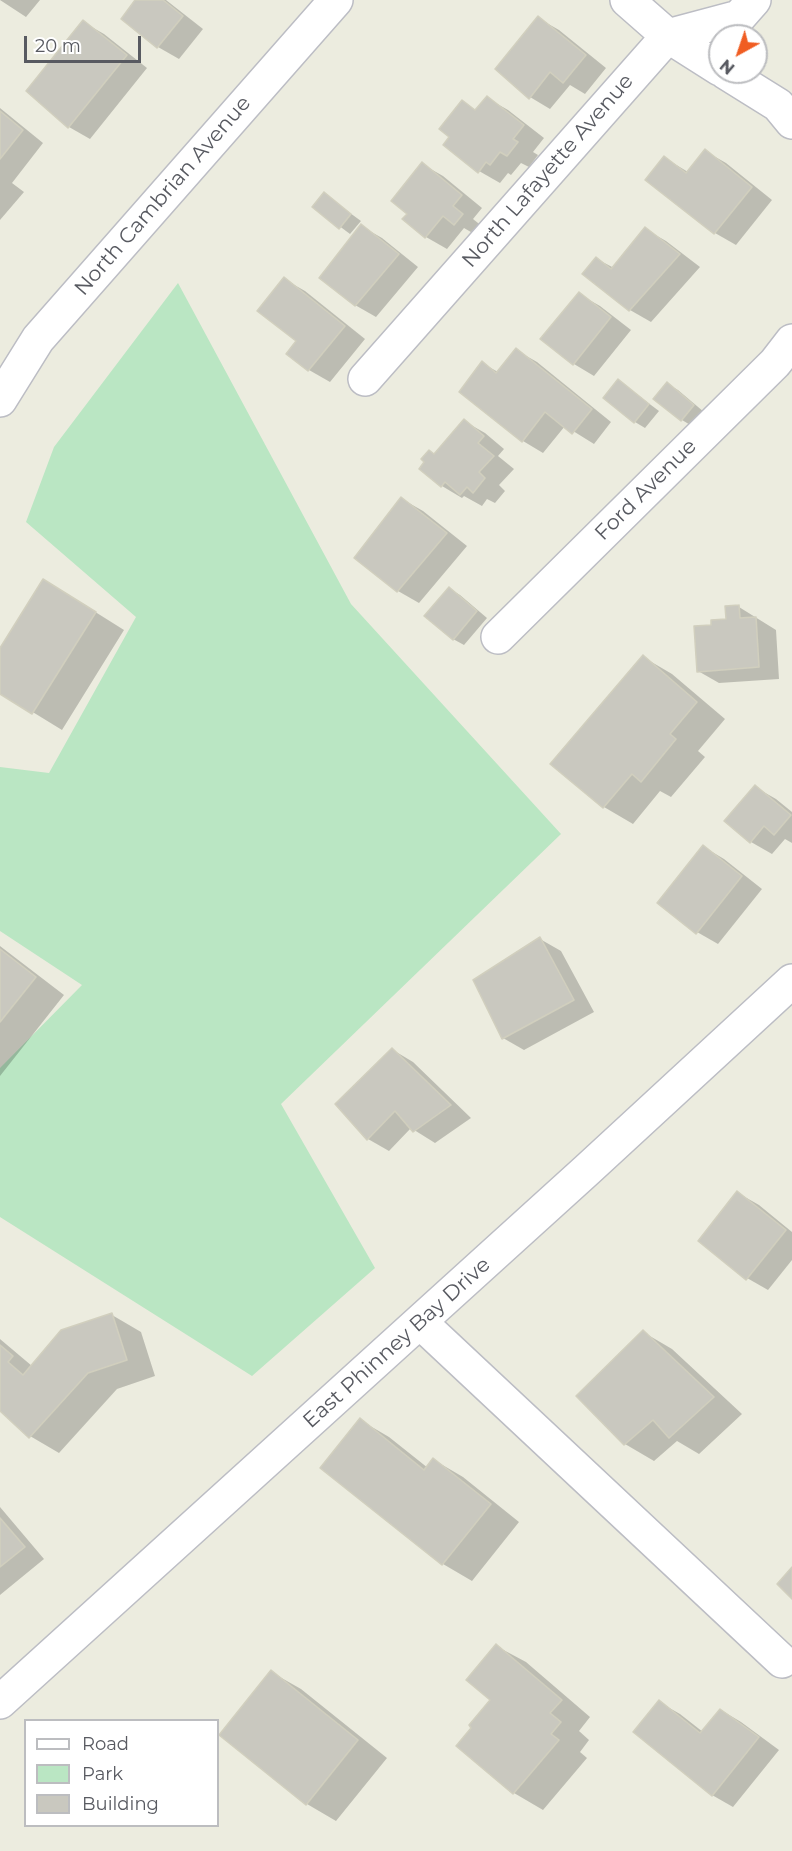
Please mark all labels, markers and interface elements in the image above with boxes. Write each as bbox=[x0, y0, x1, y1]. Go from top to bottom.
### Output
scale bar bbox=[27, 24, 144, 62]
north arrow bbox=[708, 24, 768, 84]
text: 20 m bbox=[35, 35, 81, 57]
text: N bbox=[716, 55, 738, 78]
street label: North Lafayette Avenue bbox=[457, 69, 639, 273]
street label: North Cambrian Avenue bbox=[69, 91, 257, 301]
street label: Ford Avenue bbox=[590, 434, 702, 546]
street label: East Phinney Bay Drive bbox=[298, 1252, 496, 1434]
legend bbox=[24, 1719, 219, 1827]
text: Road bbox=[82, 1733, 129, 1755]
text: Park bbox=[82, 1763, 123, 1785]
text: Building bbox=[82, 1793, 159, 1815]

